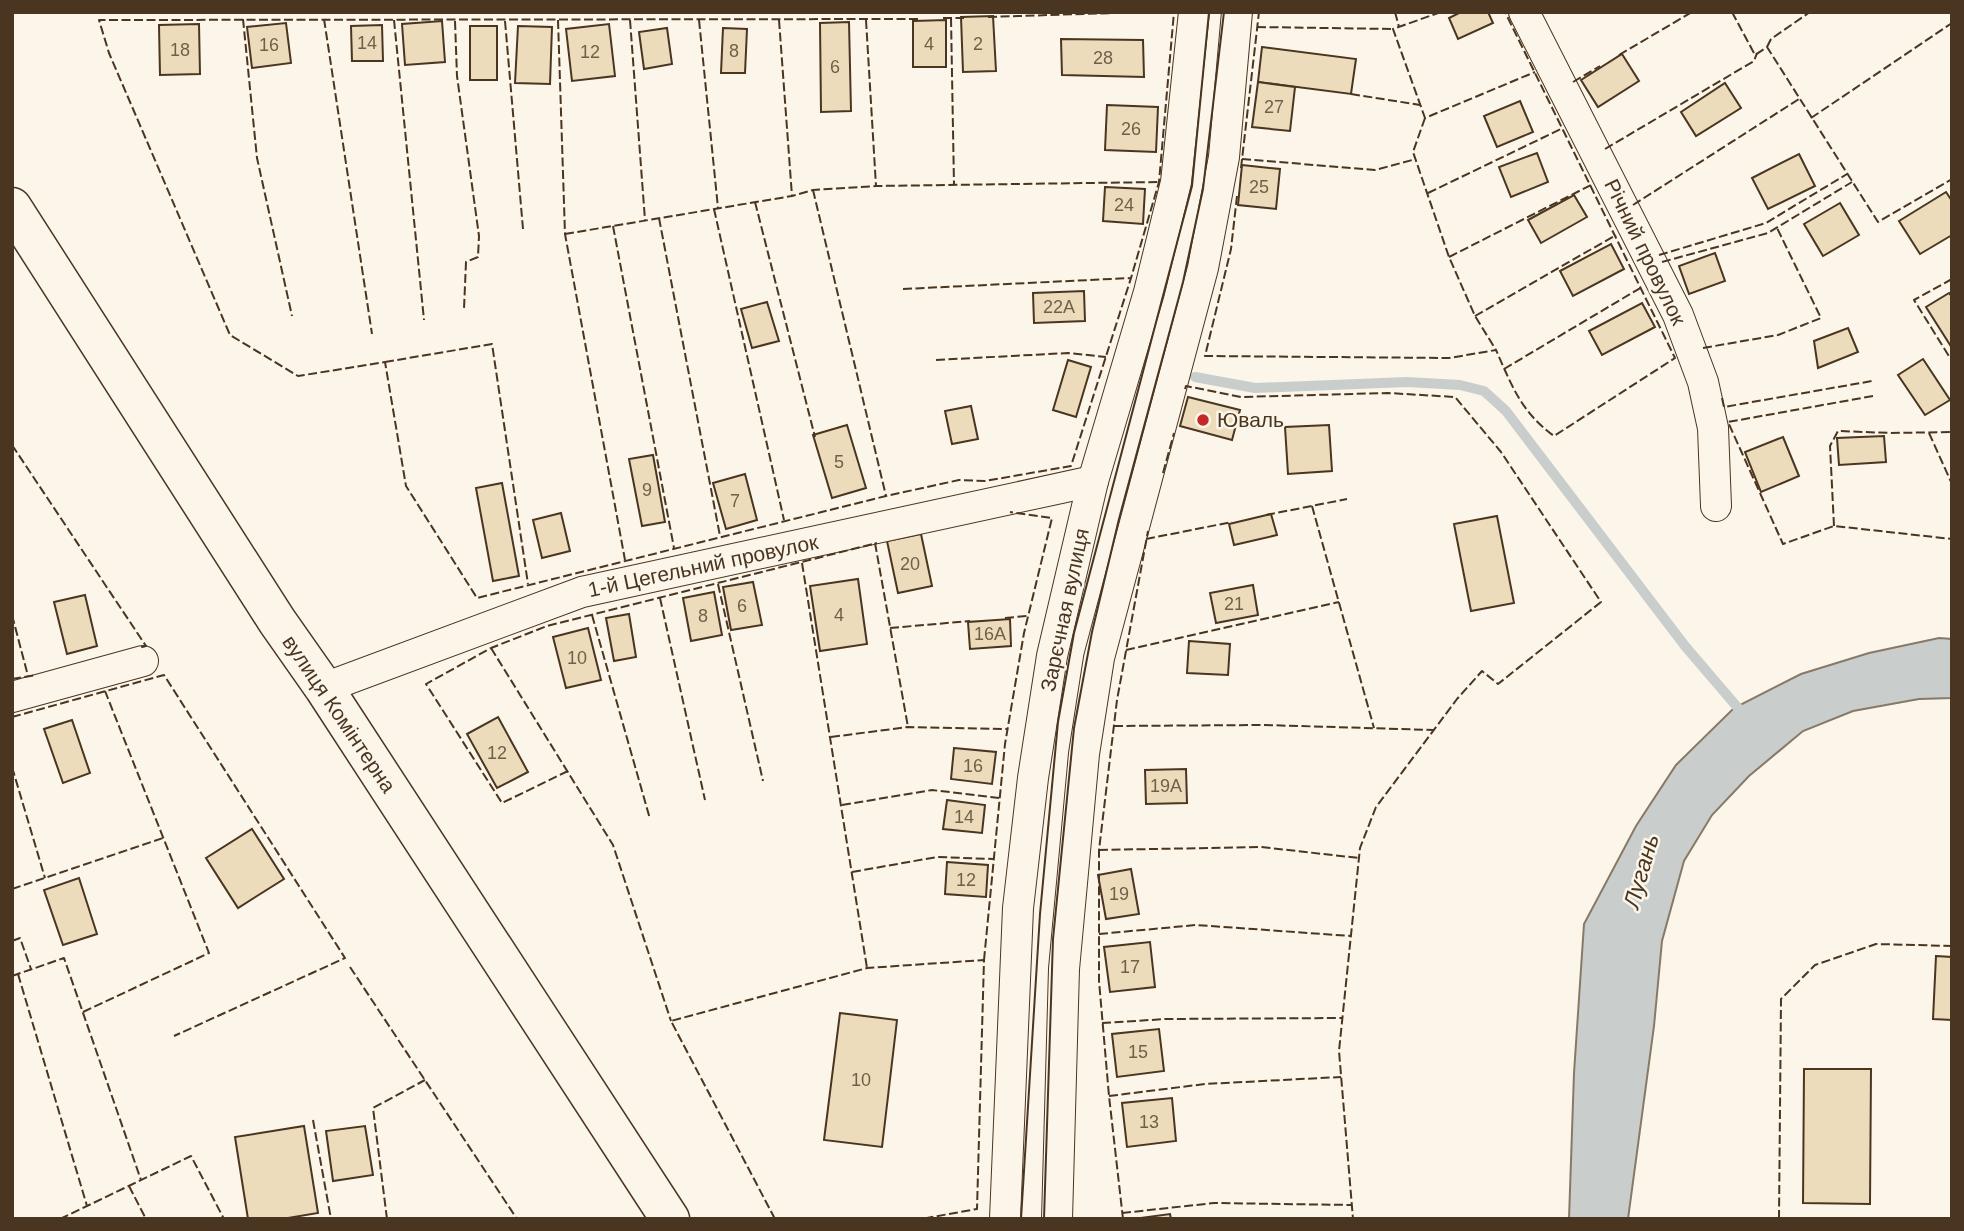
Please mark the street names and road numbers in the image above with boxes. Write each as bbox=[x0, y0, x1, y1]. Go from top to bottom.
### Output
street label: Річний провулок bbox=[1600, 175, 1691, 329]
street label: Зарєчная вулиця bbox=[1036, 526, 1093, 694]
street label: 1-й Цегельний провулок bbox=[586, 530, 821, 601]
street label: вулиця Комінтерна bbox=[278, 631, 401, 797]

